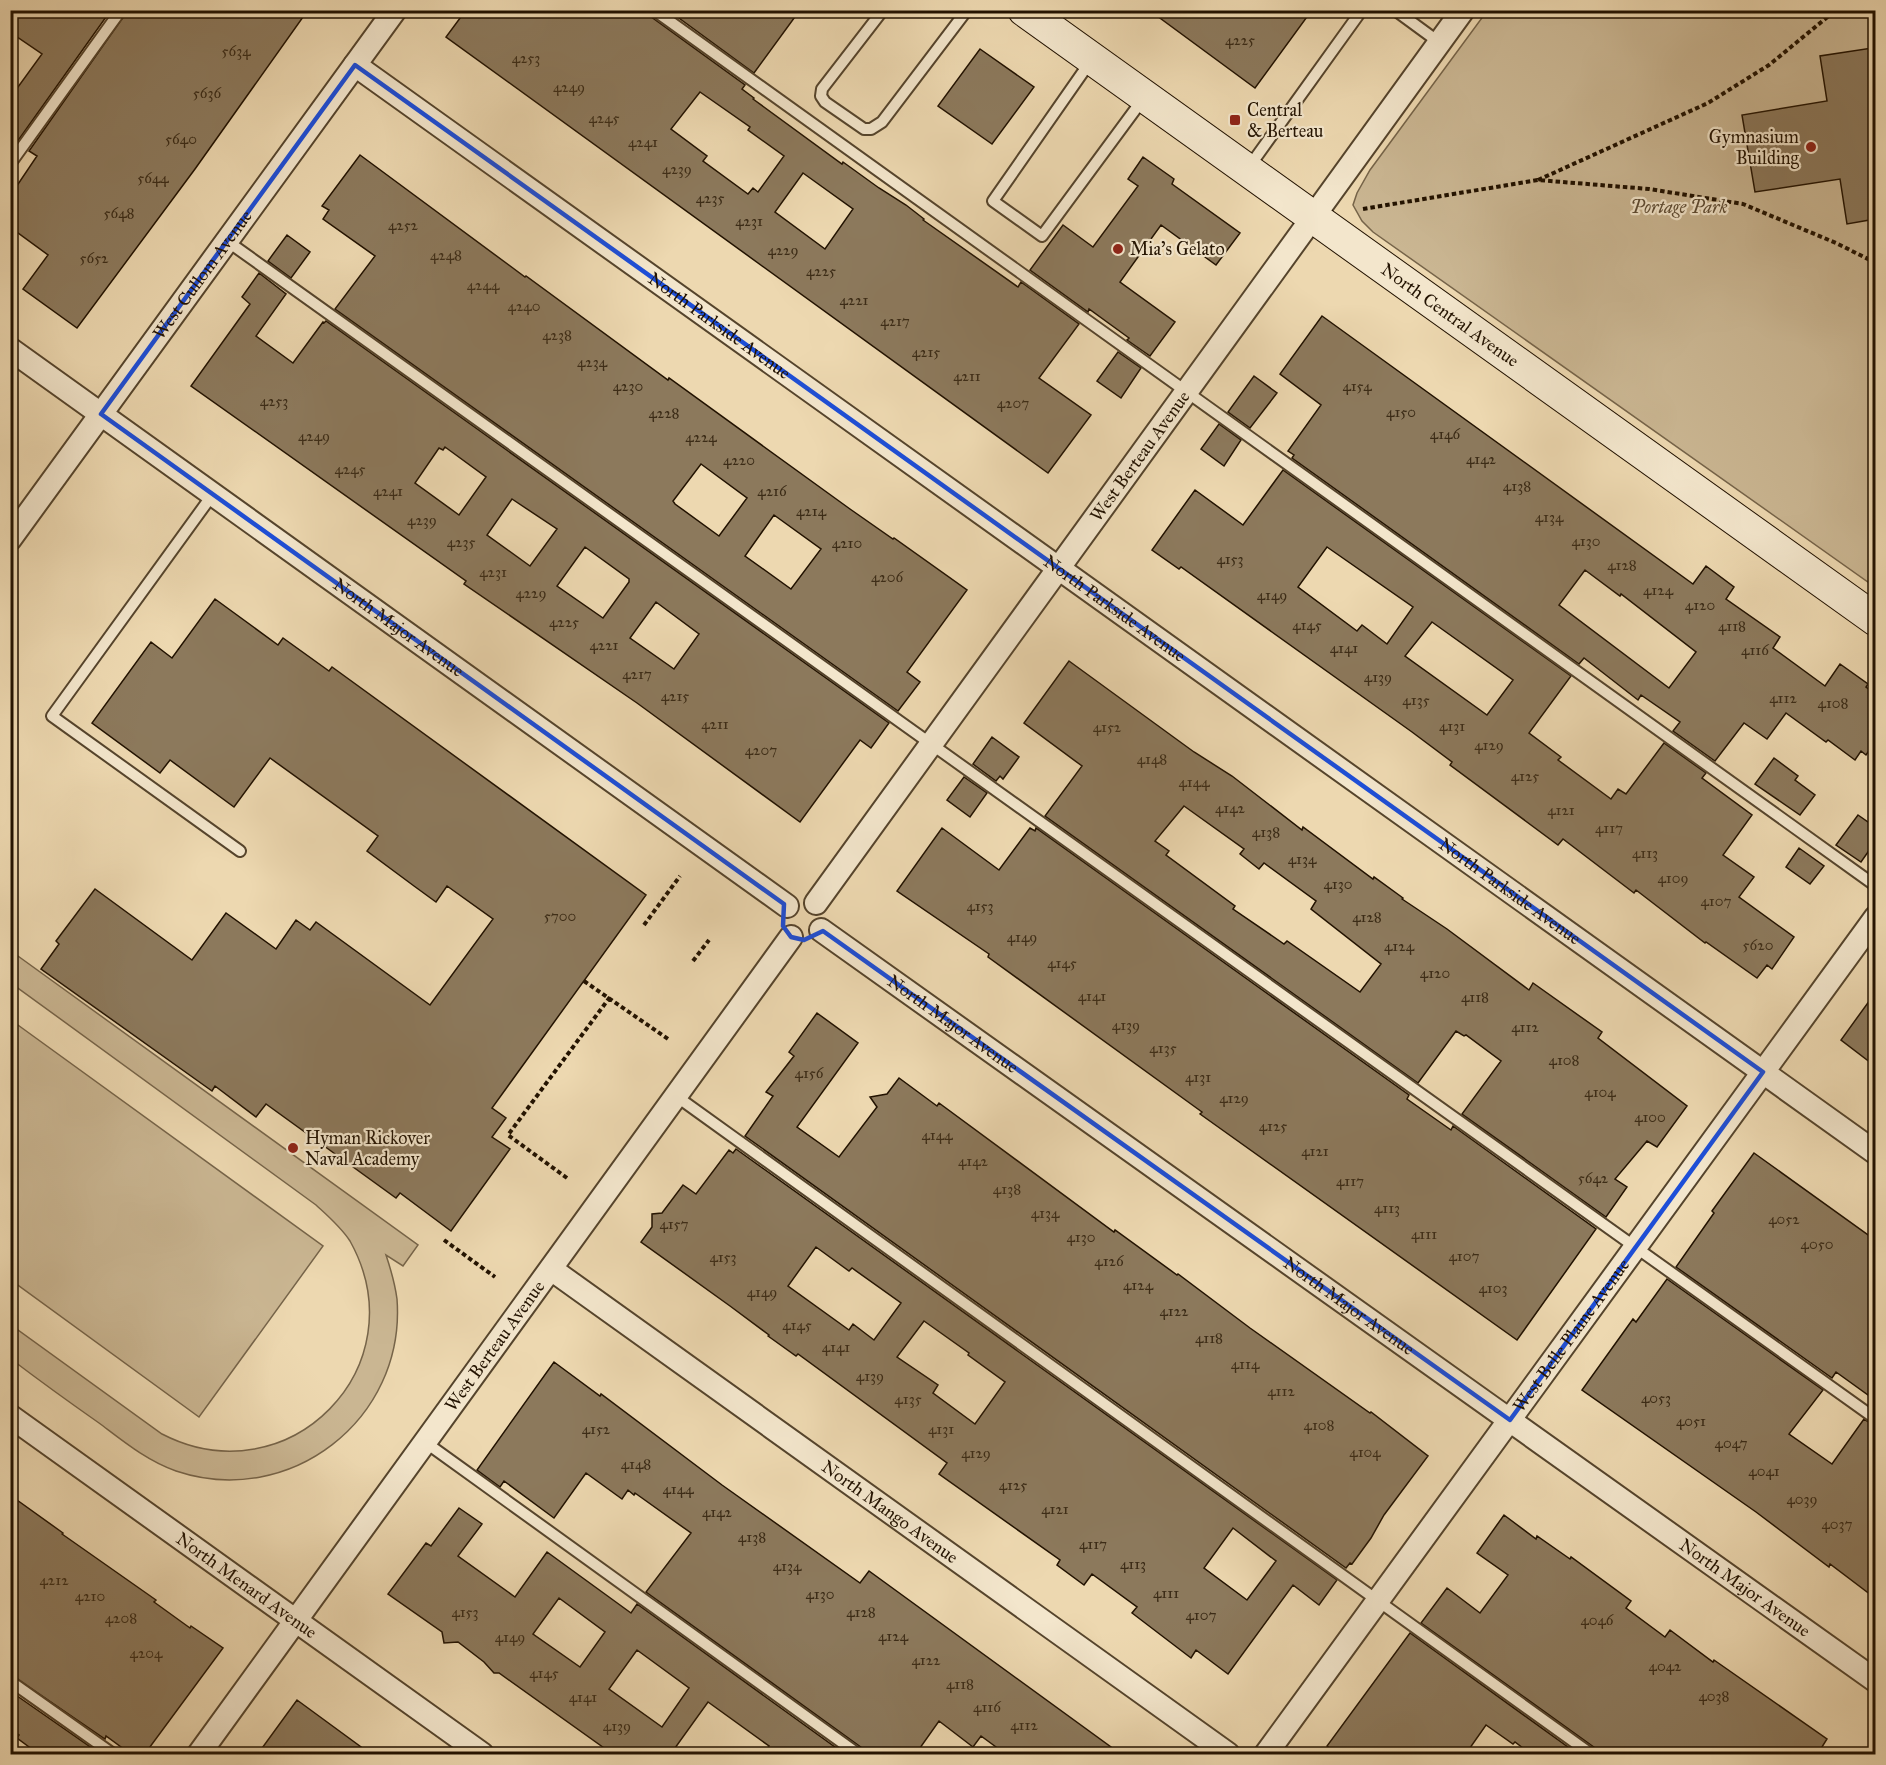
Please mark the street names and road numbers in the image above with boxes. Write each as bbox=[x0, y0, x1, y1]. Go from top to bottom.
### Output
street label: West Cullom Avenue bbox=[148, 206, 257, 344]
street label: North Central Avenue bbox=[1377, 258, 1523, 372]
street label: North Parkside Avenue bbox=[644, 267, 795, 384]
street label: West Berteau Avenue bbox=[1085, 386, 1195, 526]
street label: North Parkside Avenue bbox=[1039, 550, 1190, 667]
street label: North Major Avenue bbox=[329, 573, 468, 682]
street label: North Parkside Avenue bbox=[1435, 833, 1585, 949]
street label: North Major Avenue bbox=[883, 970, 1023, 1078]
street label: North Major Avenue bbox=[1279, 1252, 1419, 1360]
street label: West Belle Plaine Avenue bbox=[1508, 1254, 1634, 1416]
street label: West Berteau Avenue bbox=[440, 1276, 549, 1415]
street label: North Mango Avenue bbox=[817, 1456, 963, 1568]
street label: North Menard Avenue bbox=[172, 1528, 321, 1643]
street label: North Major Avenue bbox=[1675, 1534, 1815, 1642]

